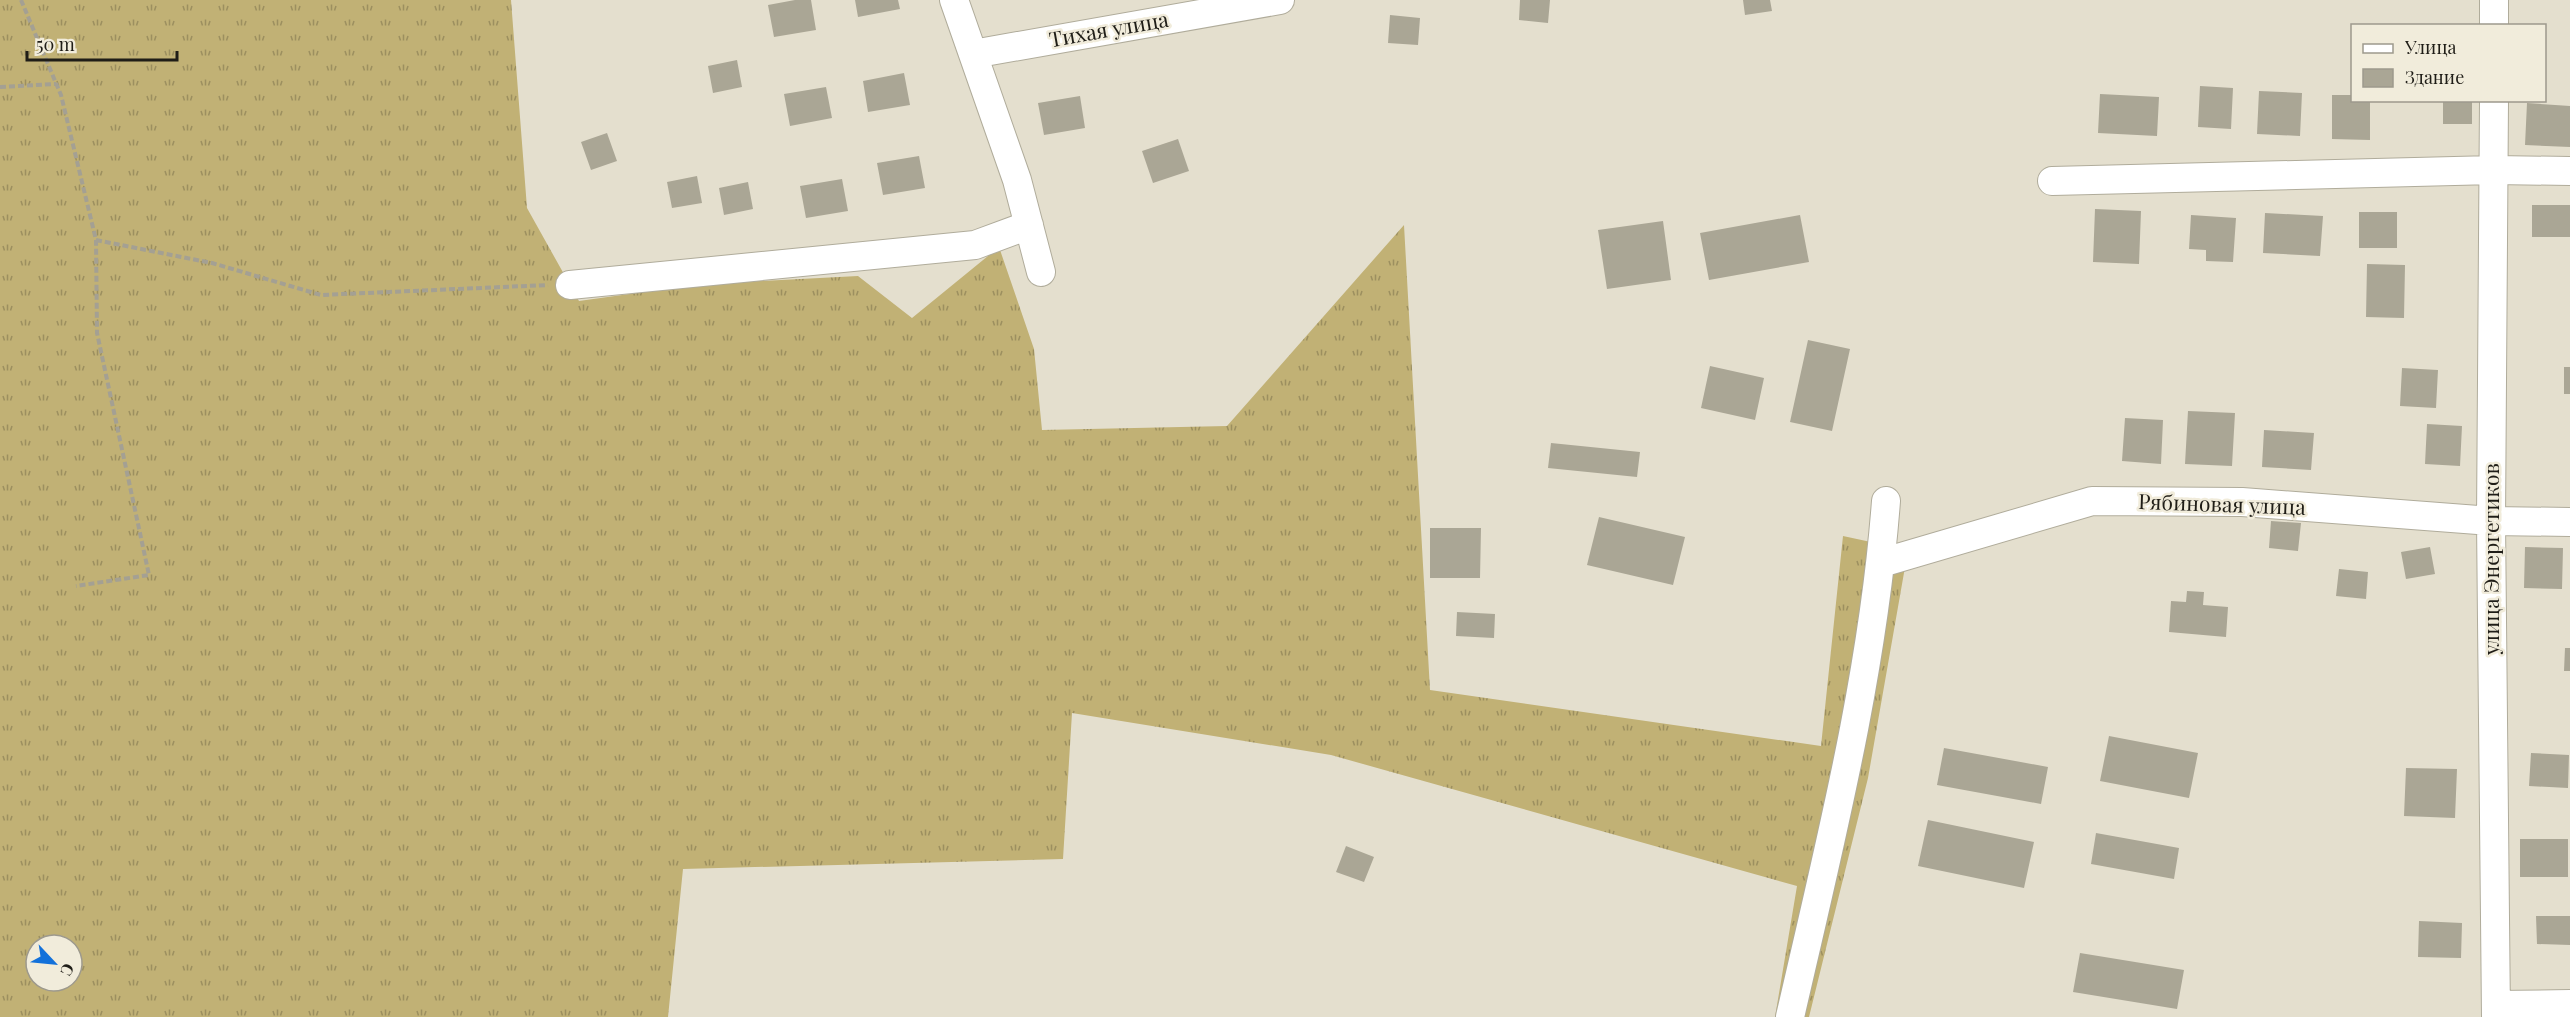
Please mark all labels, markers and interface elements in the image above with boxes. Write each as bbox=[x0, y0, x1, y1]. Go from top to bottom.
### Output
street label: Тихая улица bbox=[1047, 4, 1171, 52]
scale bar bbox=[27, 24, 177, 62]
legend bbox=[2351, 24, 2546, 102]
text: 50 m bbox=[36, 32, 75, 56]
text: Улица bbox=[2404, 35, 2456, 59]
text: Здание bbox=[2405, 65, 2464, 89]
street label: улица Энергетиков bbox=[2476, 463, 2504, 656]
street label: Рябиновая улица bbox=[2138, 486, 2307, 520]
north arrow bbox=[24, 933, 84, 993]
text: С bbox=[56, 960, 80, 979]

